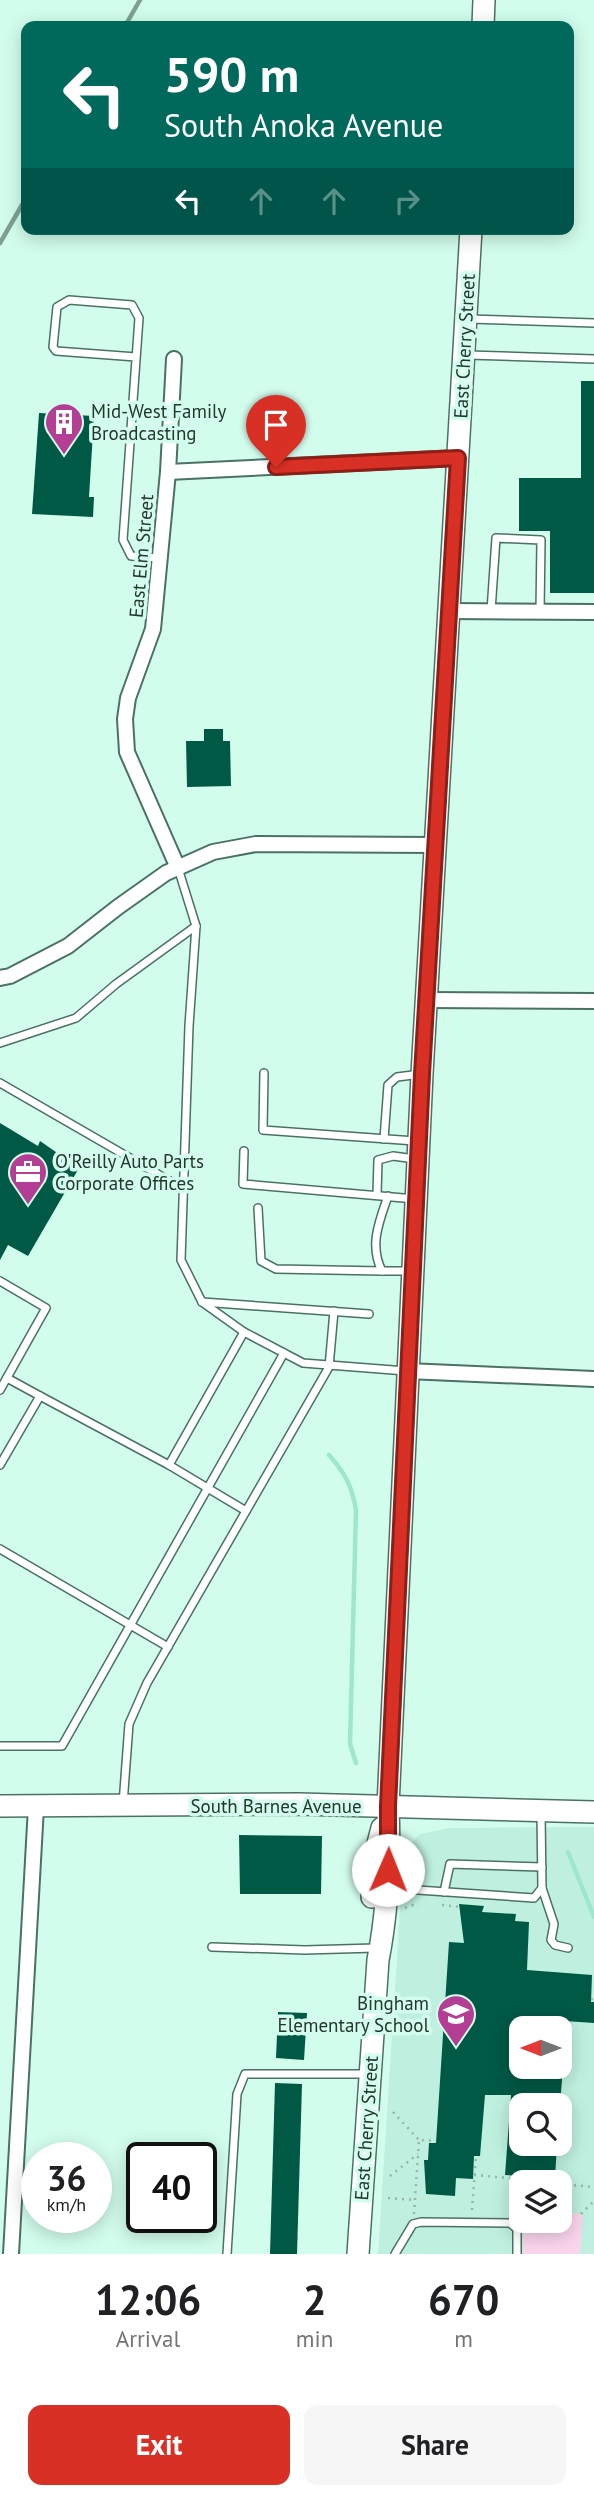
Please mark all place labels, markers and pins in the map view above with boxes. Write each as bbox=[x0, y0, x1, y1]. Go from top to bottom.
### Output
pin bbox=[246, 395, 306, 467]
place label: Mid-West Family Broadcasting bbox=[91, 399, 227, 445]
building icon: Mid-West Family Broadcasting bbox=[43, 401, 85, 456]
place label: O'Reilly Auto Parts Corporate Offices bbox=[55, 1149, 204, 1195]
office icon: O'Reilly Auto Parts Corporate Offices bbox=[7, 1151, 49, 1206]
place label: Bingham Elementary School bbox=[278, 1991, 429, 2037]
school or university icon: Bingham Elementary School bbox=[435, 1993, 477, 2048]

